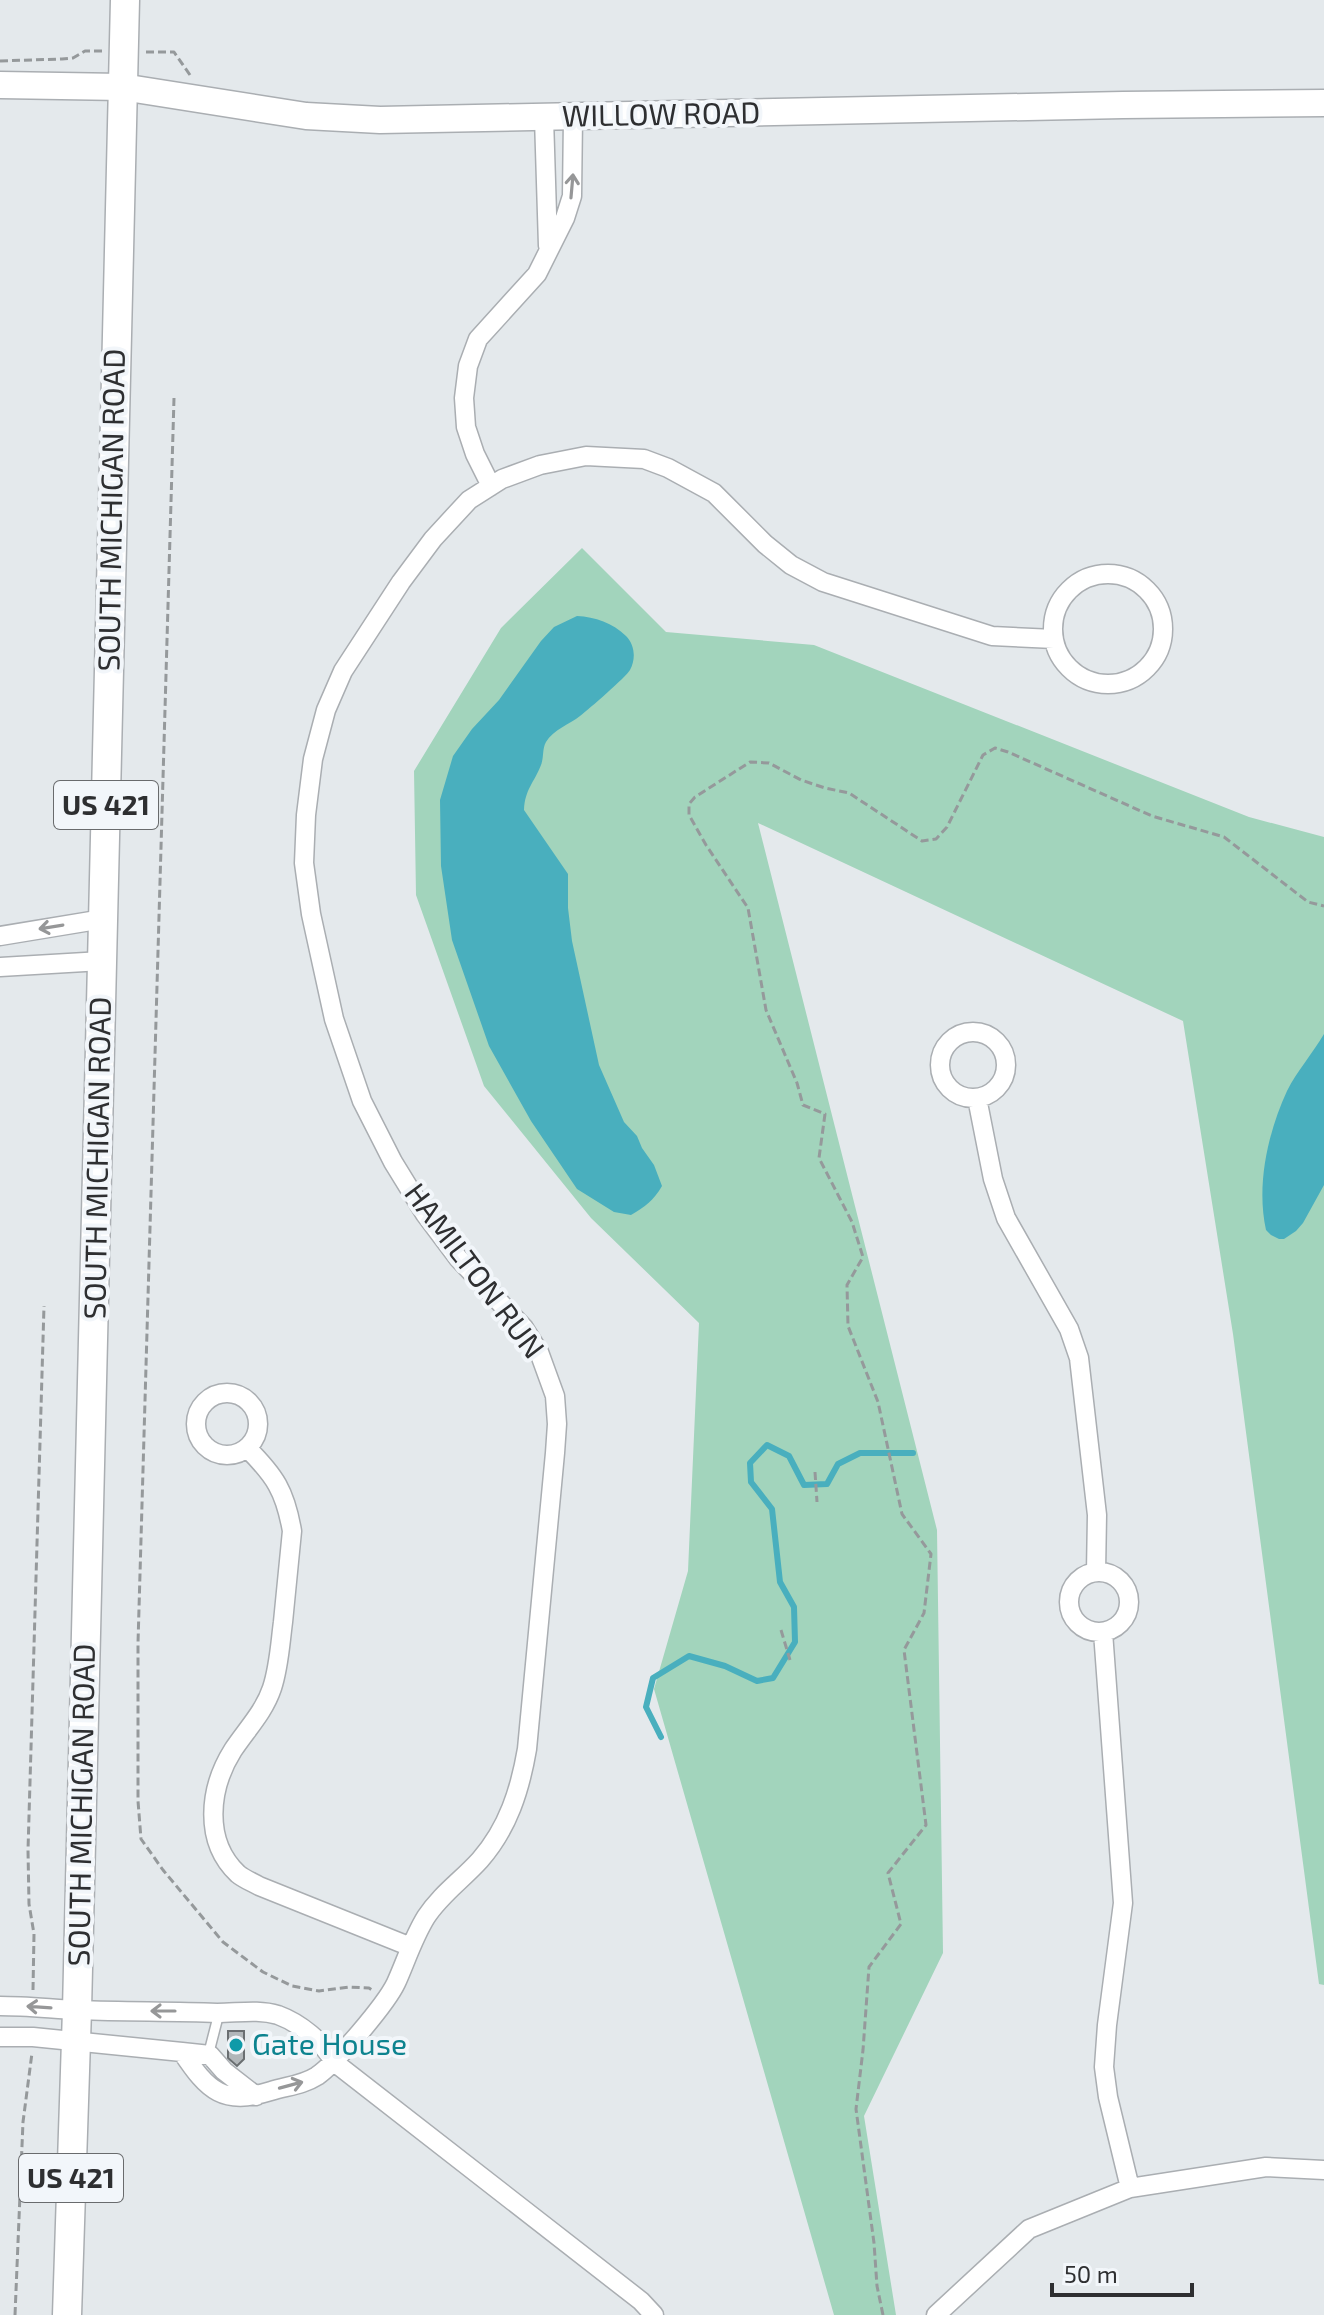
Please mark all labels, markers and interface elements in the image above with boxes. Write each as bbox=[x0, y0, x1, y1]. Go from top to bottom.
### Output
street label: WILLOW ROAD bbox=[561, 93, 760, 133]
one-way arrow bbox=[565, 173, 580, 200]
street label: SOUTH MICHIGAN ROAD bbox=[89, 348, 131, 672]
road number: US 421 bbox=[54, 781, 158, 829]
one-way arrow bbox=[39, 921, 65, 936]
street label: SOUTH MICHIGAN ROAD bbox=[75, 996, 117, 1320]
street label: HAMILTON RUN bbox=[398, 1175, 553, 1364]
street label: SOUTH MICHIGAN ROAD bbox=[59, 1643, 101, 1967]
one-way arrow bbox=[26, 1999, 53, 2014]
one-way arrow bbox=[150, 2003, 177, 2019]
place label: Gate House bbox=[252, 2025, 407, 2061]
marker: Gate House bbox=[227, 2036, 245, 2054]
one-way arrow bbox=[278, 2077, 303, 2092]
road number: US 421 bbox=[19, 2154, 123, 2202]
scale bar bbox=[1052, 2247, 1192, 2297]
text: 50 m bbox=[1064, 2259, 1118, 2288]

